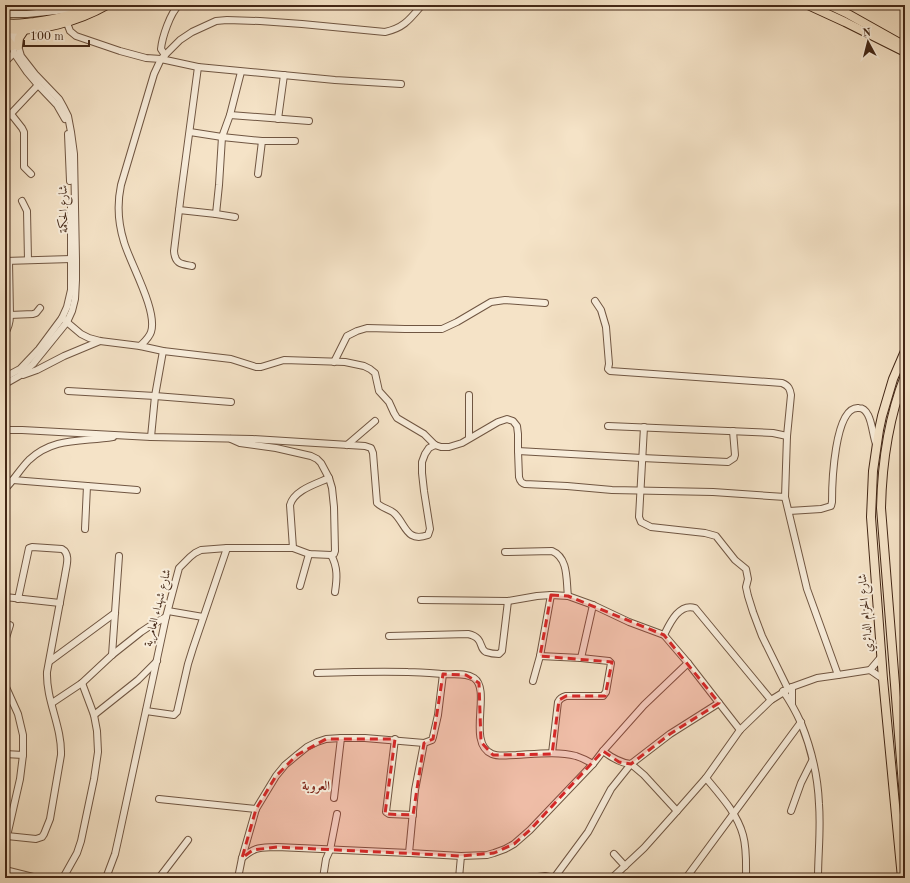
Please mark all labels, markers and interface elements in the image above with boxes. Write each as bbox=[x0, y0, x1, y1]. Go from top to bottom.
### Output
scale bar bbox=[24, 22, 89, 48]
north arrow bbox=[848, 22, 888, 62]
text: N bbox=[862, 28, 872, 40]
text: 100 m bbox=[30, 31, 64, 43]
street label: شارع الحكمة bbox=[56, 185, 74, 233]
street label: شارع شهداء العامرية bbox=[143, 568, 177, 649]
street label: شارع الحزام الدائري bbox=[857, 573, 879, 653]
district label: العروبة bbox=[302, 780, 330, 794]

